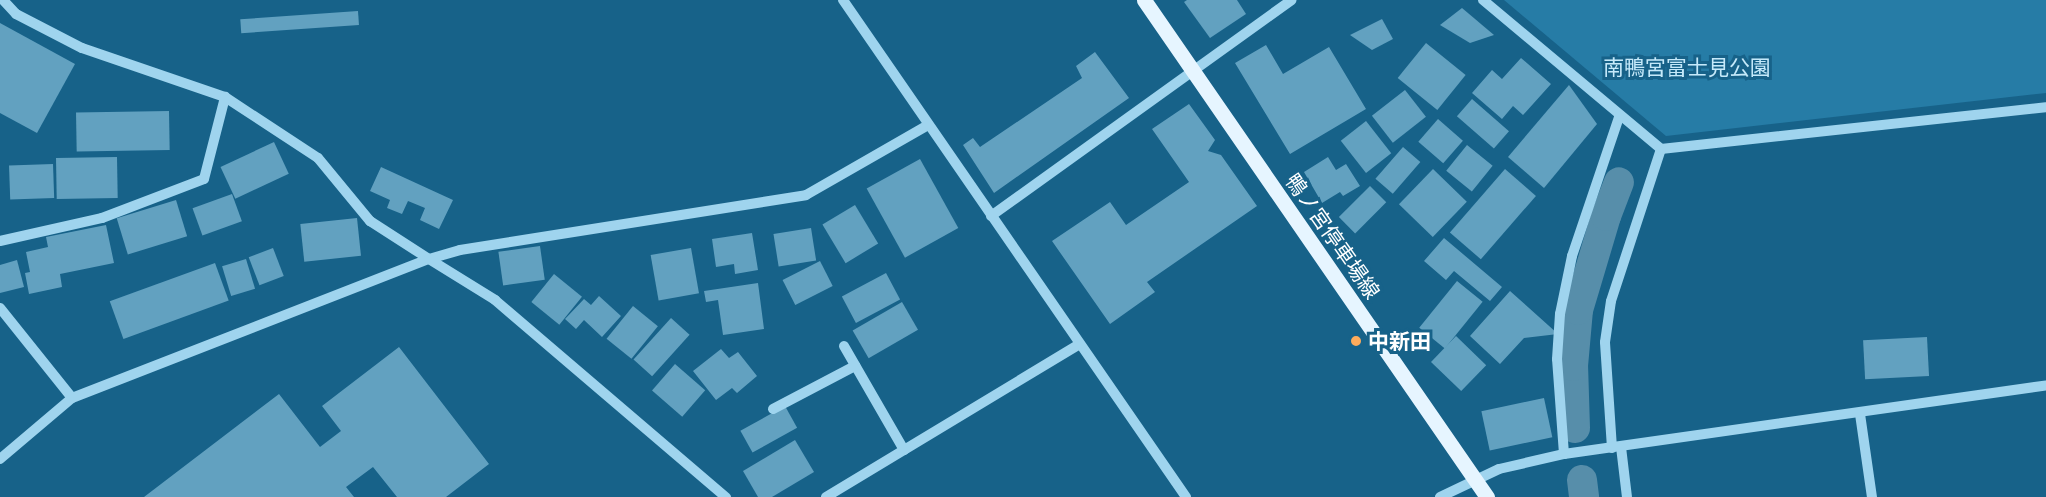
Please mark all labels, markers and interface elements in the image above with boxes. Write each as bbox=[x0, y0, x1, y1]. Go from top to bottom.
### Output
park label: 南鴨宮富士見公園 bbox=[1603, 54, 1771, 80]
street label: 鴨ノ宮停車場線 bbox=[1281, 169, 1385, 303]
place label: 中新田 bbox=[1368, 328, 1431, 354]
marker: 中新田 bbox=[1349, 334, 1363, 348]

